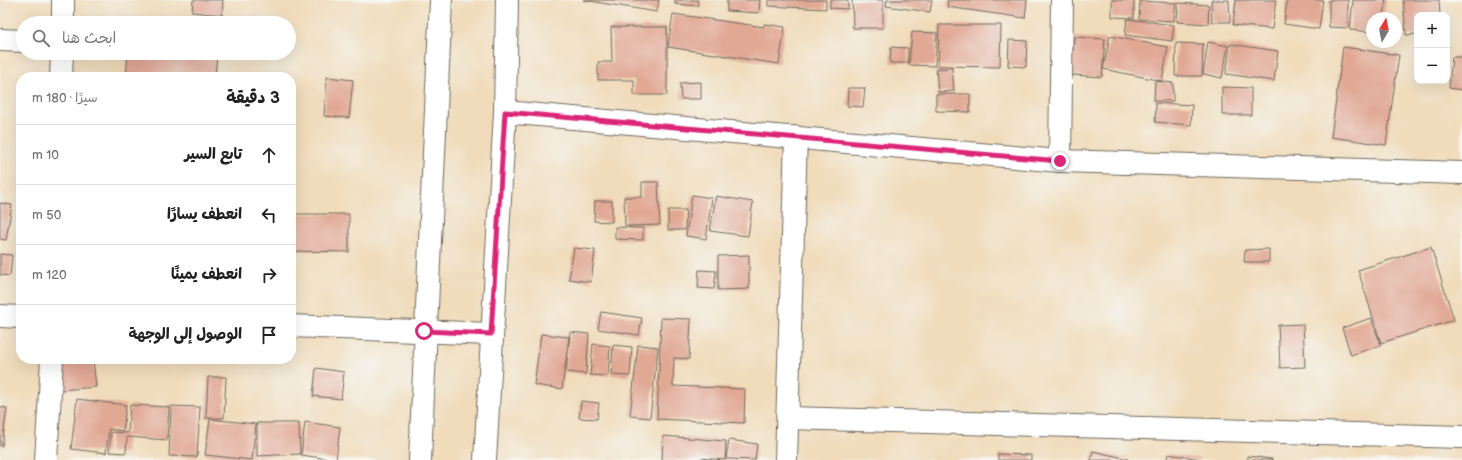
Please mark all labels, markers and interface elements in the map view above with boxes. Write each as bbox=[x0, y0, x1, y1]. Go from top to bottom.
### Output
north arrow bbox=[1366, 12, 1402, 48]
map controls bbox=[1414, 12, 1450, 84]
button: + bbox=[1414, 12, 1450, 48]
search box bbox=[16, 16, 296, 60]
icon: search bbox=[30, 27, 52, 49]
text: ابحث هنا bbox=[62, 29, 116, 48]
button: − bbox=[1414, 48, 1450, 84]
text: 3 دقيقة bbox=[226, 88, 280, 108]
text: سيرًا · 180 m bbox=[32, 90, 98, 106]
icon: ahead bbox=[258, 144, 280, 166]
text: تابع السير bbox=[184, 145, 242, 164]
text: 10 m bbox=[32, 147, 59, 163]
route end bbox=[1051, 152, 1069, 170]
icon: left bbox=[258, 204, 280, 226]
text: انعطف يسارًا bbox=[167, 205, 242, 224]
text: 50 m bbox=[32, 207, 61, 223]
icon: right bbox=[258, 264, 280, 286]
text: انعطف يمينًا bbox=[171, 265, 242, 284]
text: 120 m bbox=[32, 267, 67, 283]
route start bbox=[415, 322, 433, 340]
icon: arrive bbox=[258, 324, 280, 346]
text: الوصول إلى الوجهة bbox=[128, 325, 242, 344]

